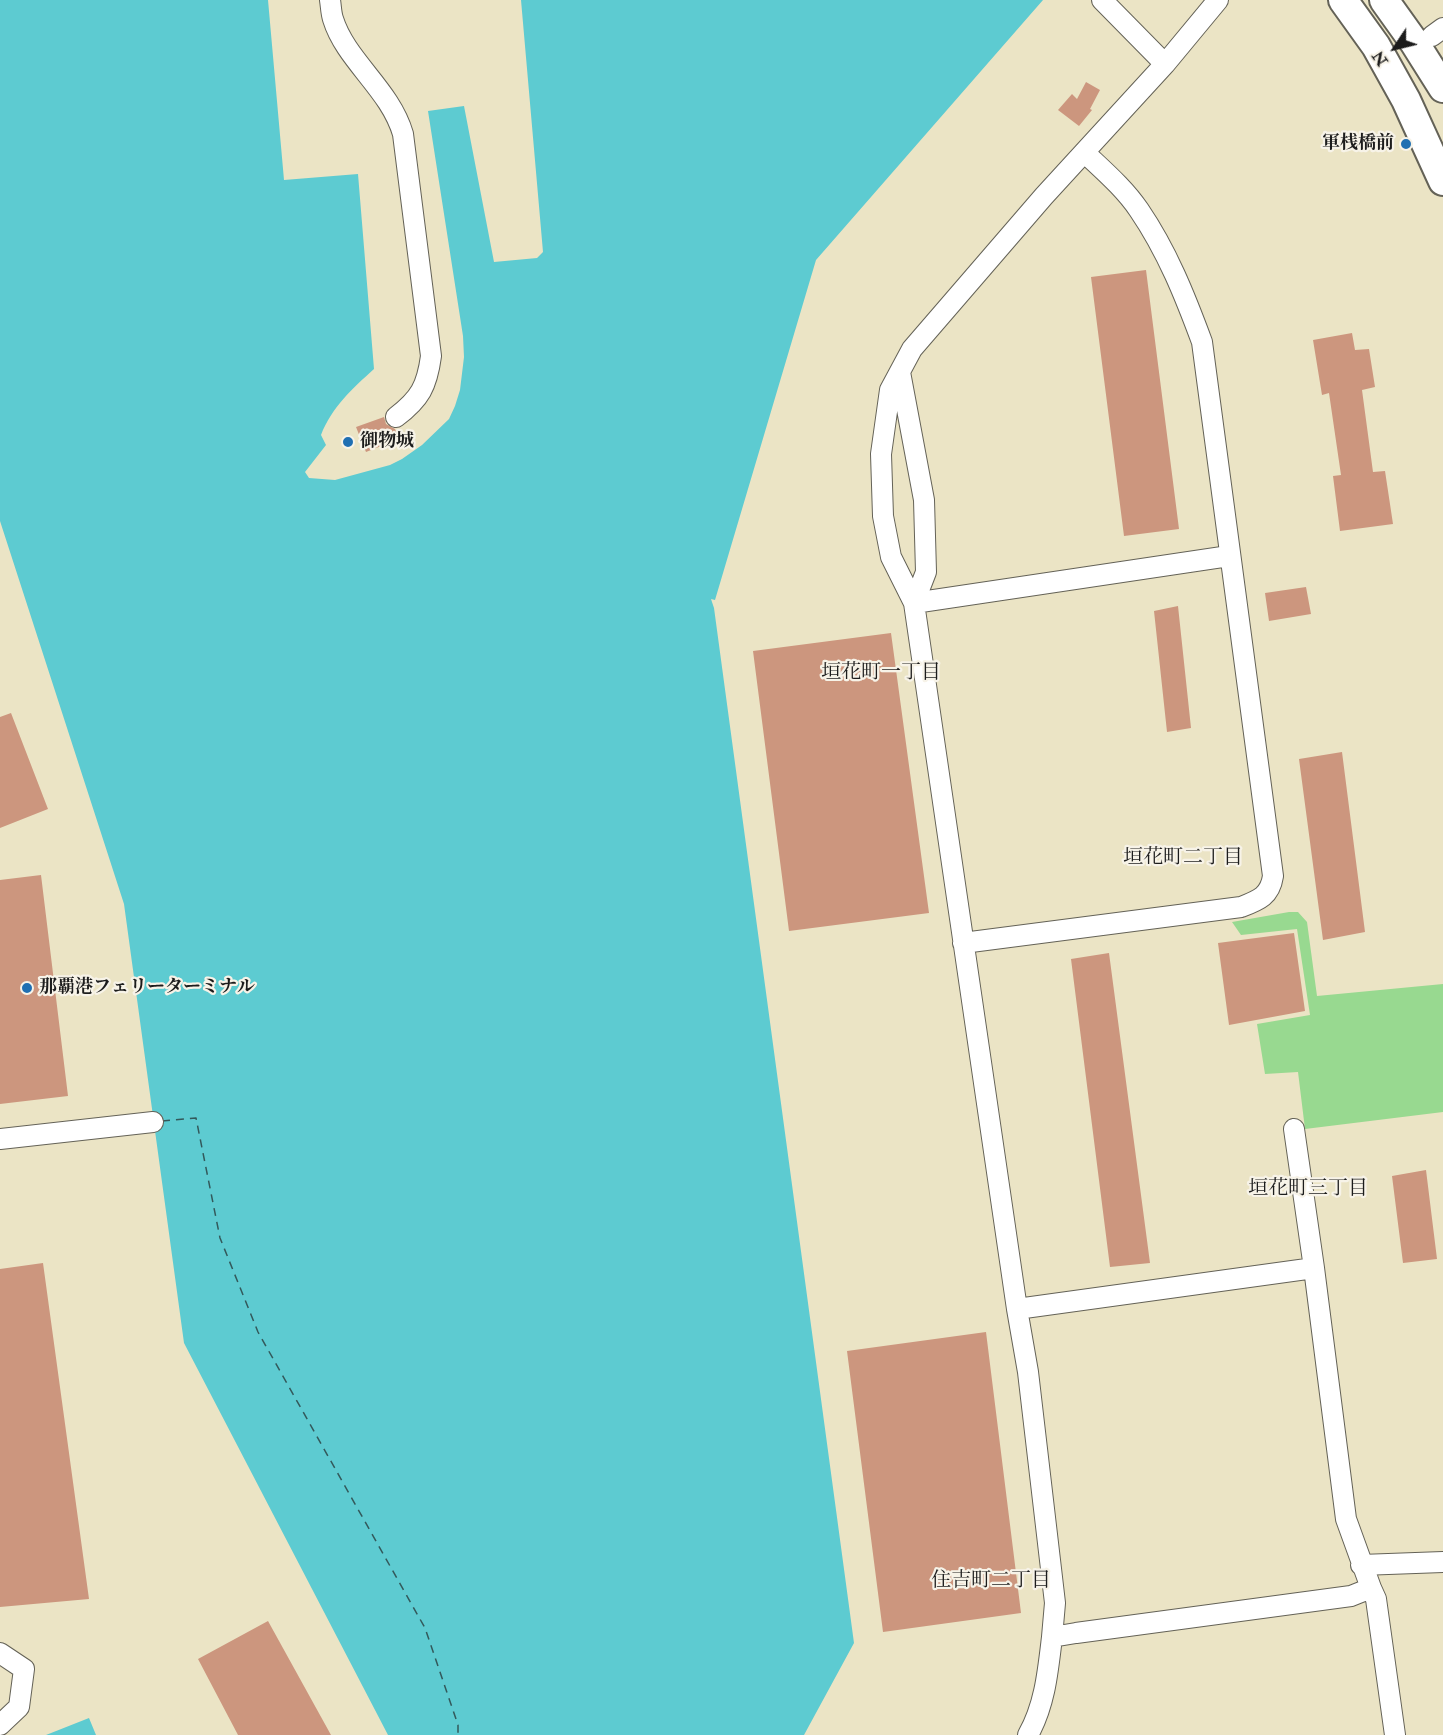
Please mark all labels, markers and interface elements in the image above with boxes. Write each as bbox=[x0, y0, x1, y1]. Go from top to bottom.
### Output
north arrow bbox=[1365, 18, 1425, 78]
text: N bbox=[1368, 47, 1393, 70]
place label: 軍桟橋前 bbox=[1322, 133, 1394, 155]
marker: 軍桟橋前 bbox=[1399, 137, 1413, 151]
place label: 御物城 bbox=[360, 431, 414, 453]
marker: 御物城 bbox=[341, 435, 355, 449]
district label: 垣花町一丁目 bbox=[821, 662, 941, 686]
district label: 垣花町二丁目 bbox=[1123, 847, 1243, 871]
place label: 那覇港フェリーターミナル bbox=[39, 977, 255, 999]
marker: 那覇港フェリーターミナル bbox=[20, 981, 34, 995]
district label: 垣花町三丁目 bbox=[1248, 1178, 1368, 1202]
district label: 住吉町二丁目 bbox=[931, 1570, 1051, 1594]

